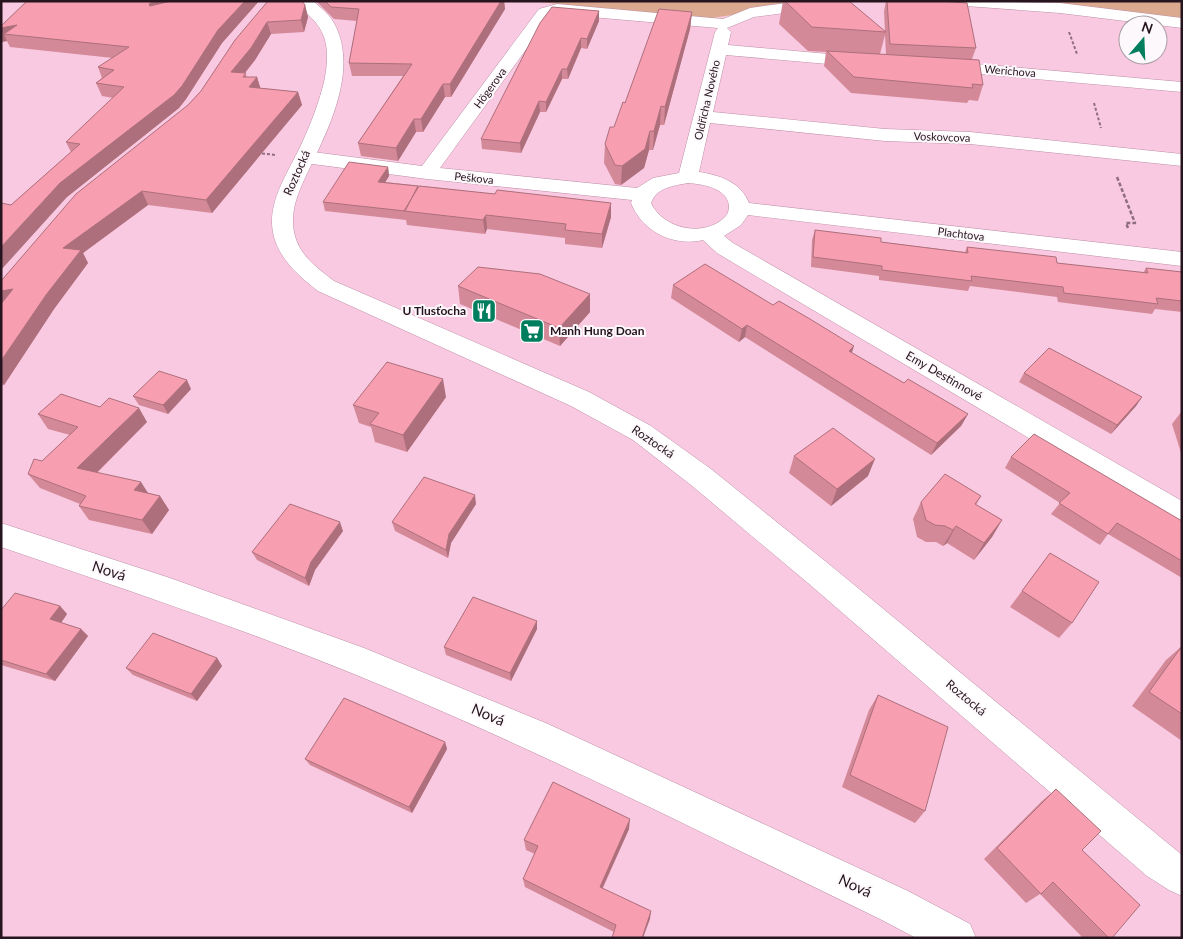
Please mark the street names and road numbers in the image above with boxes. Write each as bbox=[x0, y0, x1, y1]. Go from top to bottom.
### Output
street label: Oldřicha Nového bbox=[691, 59, 722, 141]
street label: Werichova bbox=[984, 62, 1036, 79]
street label: Högerova bbox=[471, 65, 509, 110]
street label: Voskovcova bbox=[913, 129, 971, 144]
street label: Roztocká bbox=[280, 148, 313, 198]
street label: Peškova bbox=[454, 169, 494, 186]
street label: Plachtova bbox=[937, 224, 985, 243]
street label: Emy Destinnové bbox=[903, 348, 985, 404]
street label: Roztocká bbox=[629, 422, 677, 461]
street label: Nová bbox=[90, 556, 129, 584]
street label: Roztocká bbox=[943, 676, 990, 719]
street label: Nová bbox=[469, 699, 508, 729]
street label: Nová bbox=[836, 870, 875, 901]

